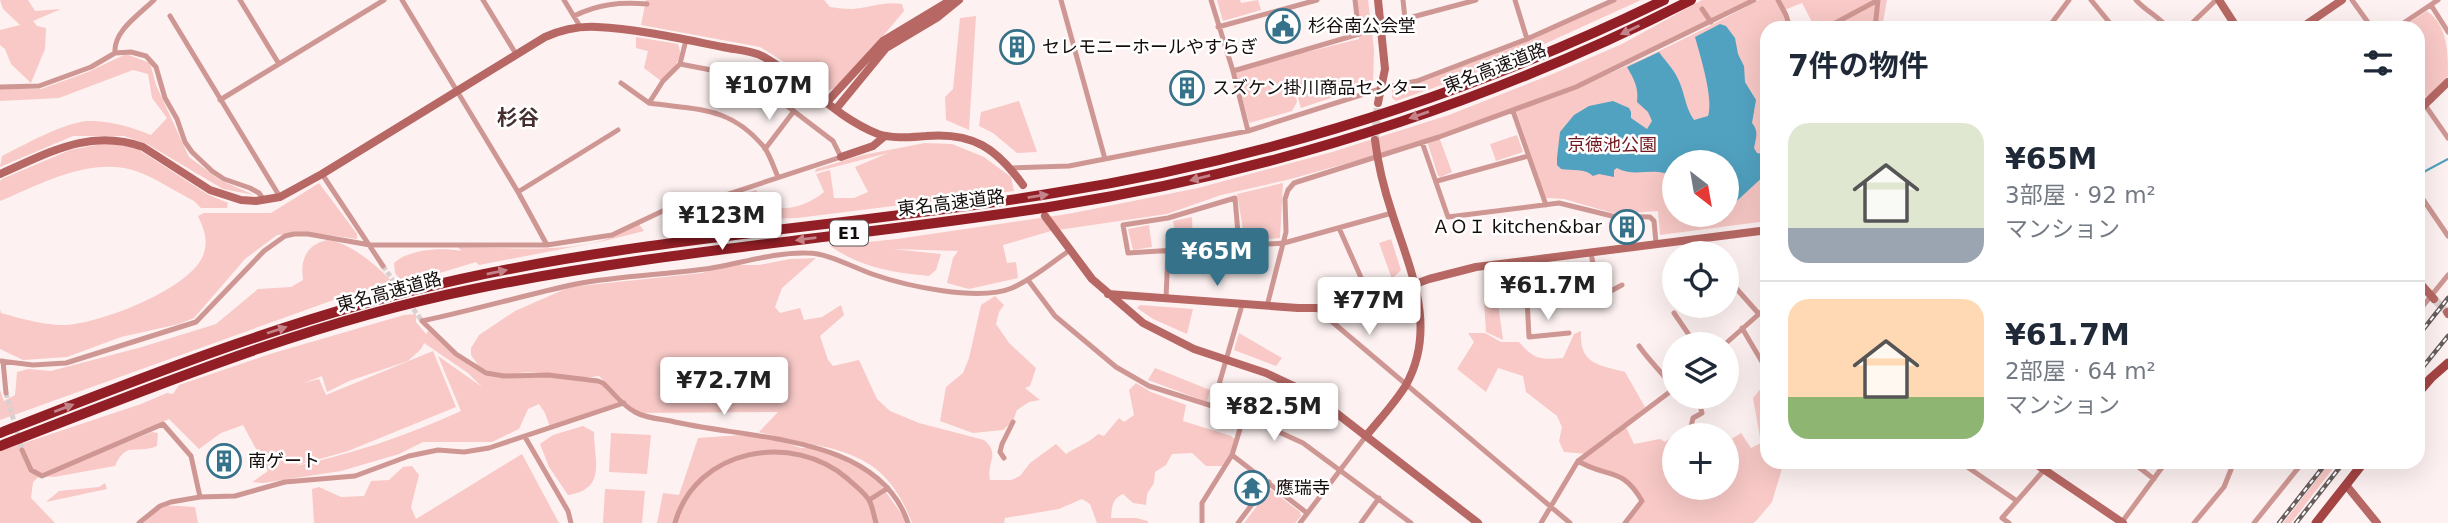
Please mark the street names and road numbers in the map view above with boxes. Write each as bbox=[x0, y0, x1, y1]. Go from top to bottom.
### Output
street label: 東名高速道路 bbox=[1441, 38, 1549, 97]
street label: 東名高速道路 bbox=[896, 186, 1006, 220]
road number: E1 bbox=[830, 220, 868, 246]
street label: 東名高速道路 bbox=[334, 267, 444, 316]

